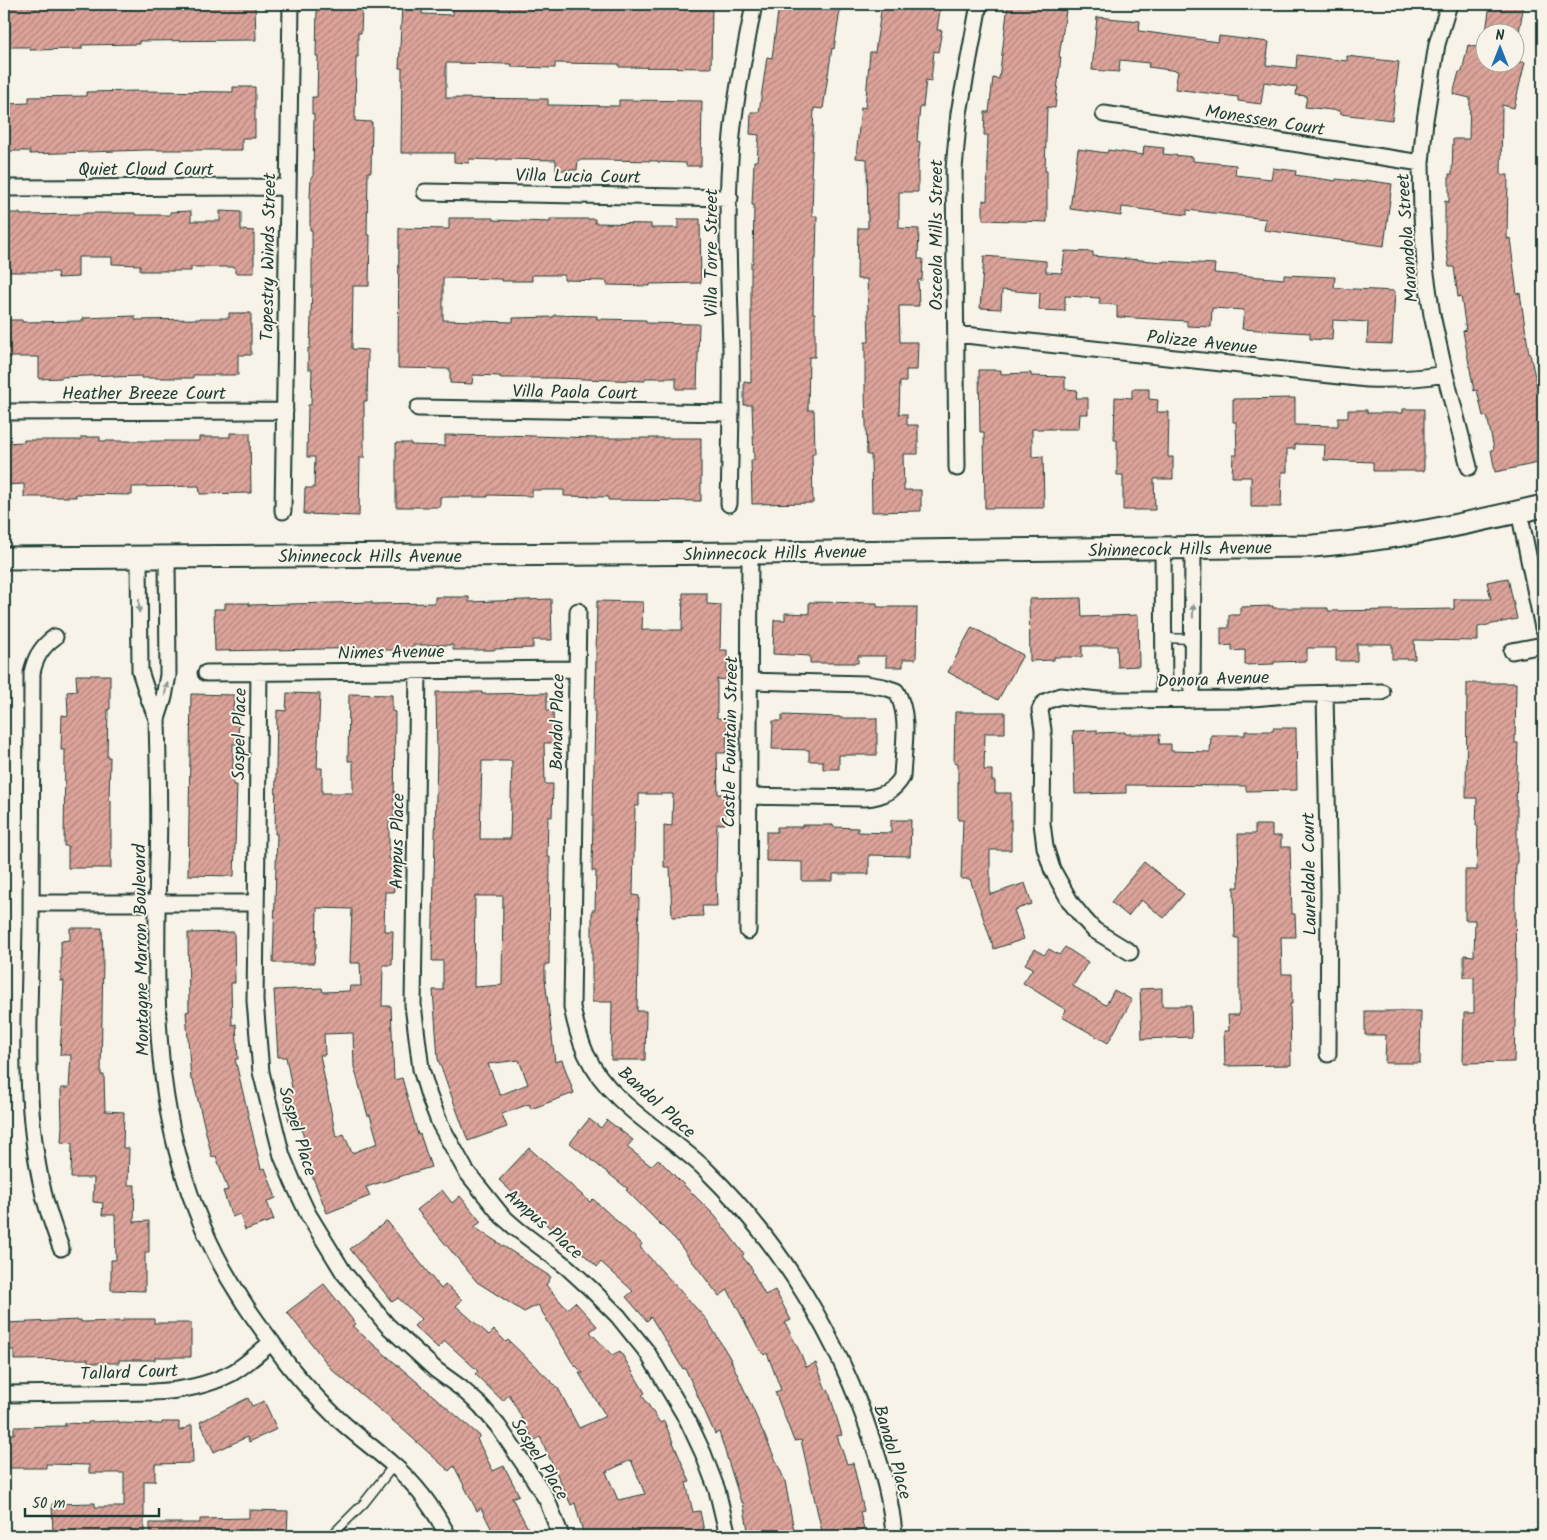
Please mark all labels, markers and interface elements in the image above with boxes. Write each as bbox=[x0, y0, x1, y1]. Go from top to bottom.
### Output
north arrow bbox=[1474, 22, 1524, 72]
text: N bbox=[1496, 25, 1505, 47]
street label: Monessen Court bbox=[1203, 98, 1328, 145]
street label: Quiet Cloud Court bbox=[78, 156, 215, 185]
street label: Osceola Mills Street bbox=[923, 159, 952, 310]
street label: Villa Lucia Court bbox=[515, 162, 642, 193]
street label: Marandola Street bbox=[1389, 171, 1427, 303]
street label: Tapestry Winds Street bbox=[254, 172, 285, 342]
street label: Villa Torre Street bbox=[698, 187, 727, 318]
street label: Polizze Avenue bbox=[1145, 323, 1258, 364]
street label: Villa Paola Court bbox=[512, 378, 639, 409]
street label: Heather Breeze Court bbox=[62, 380, 227, 409]
street label: Shinnecock Hills Avenue bbox=[1088, 534, 1272, 567]
street label: Shinnecock Hills Avenue bbox=[683, 538, 867, 571]
street label: Shinnecock Hills Avenue bbox=[278, 543, 462, 572]
one-way arrow bbox=[136, 598, 144, 614]
one-way arrow bbox=[1189, 602, 1197, 618]
street label: Nimes Avenue bbox=[337, 638, 445, 669]
street label: Castle Fountain Street bbox=[716, 655, 748, 828]
street label: Donora Avenue bbox=[1157, 664, 1270, 697]
street label: Bandol Place bbox=[543, 673, 574, 771]
one-way arrow bbox=[162, 681, 170, 697]
street label: Sospel Place bbox=[225, 688, 256, 780]
street label: Ampus Place bbox=[383, 793, 414, 889]
street label: Laureldale Court bbox=[1295, 811, 1326, 936]
street label: Montagne Marron Boulevard bbox=[126, 843, 159, 1056]
street label: Bandol Place bbox=[610, 1060, 702, 1146]
street label: Sospel Place bbox=[269, 1083, 324, 1180]
street label: Ampus Place bbox=[497, 1183, 589, 1268]
street label: Tallard Court bbox=[80, 1357, 180, 1390]
street label: Bandol Place bbox=[864, 1402, 919, 1503]
street label: Sospel Place bbox=[502, 1413, 576, 1507]
scale bar bbox=[25, 1485, 159, 1517]
text: 50 m bbox=[32, 1492, 66, 1516]

